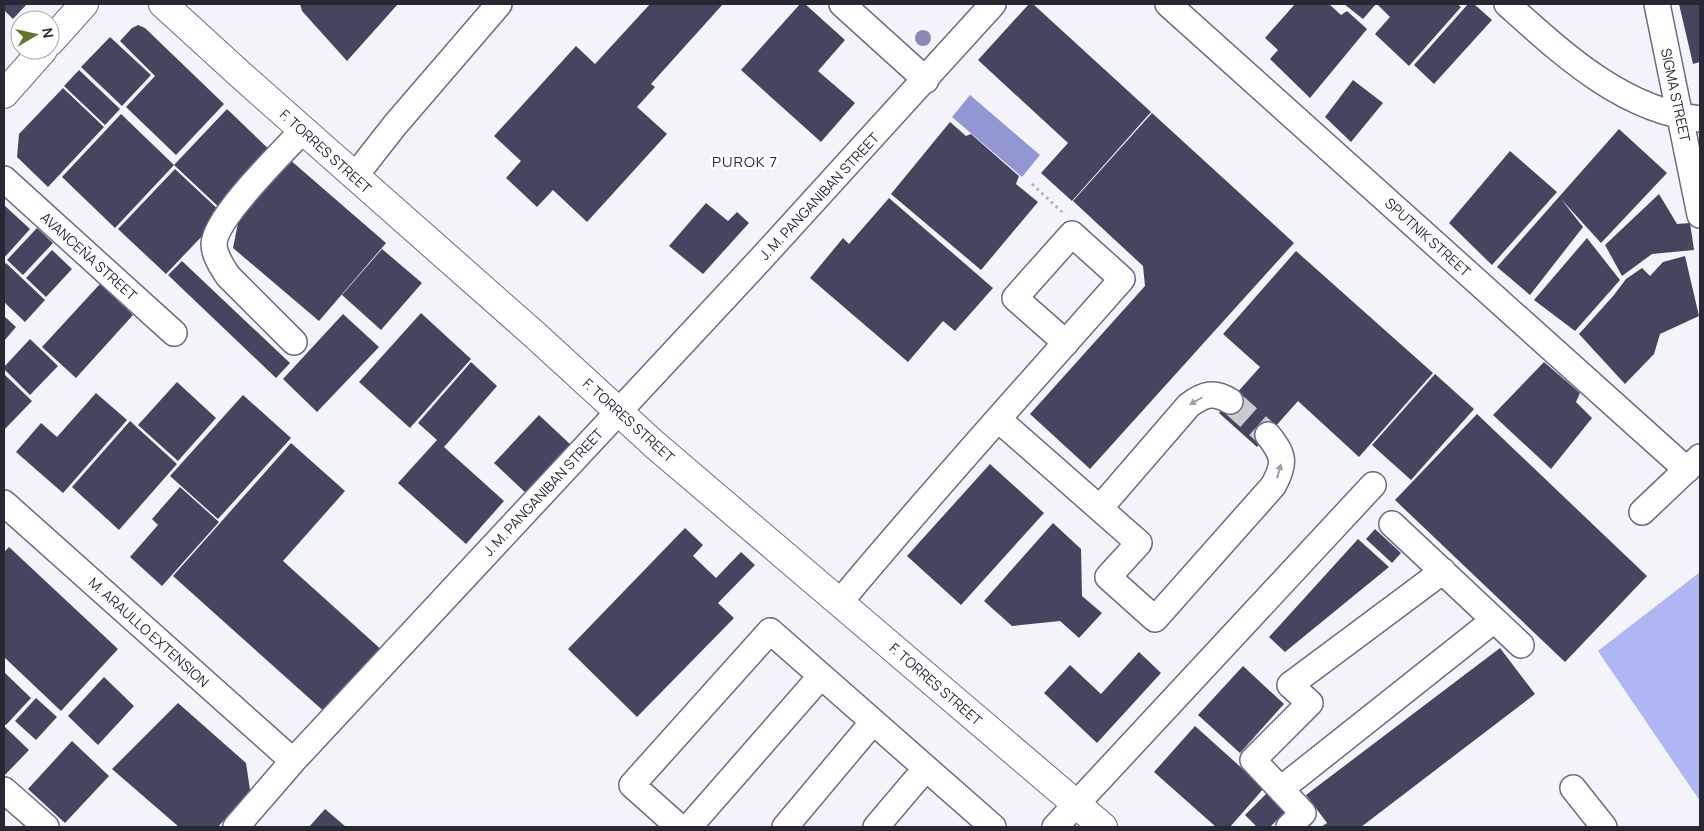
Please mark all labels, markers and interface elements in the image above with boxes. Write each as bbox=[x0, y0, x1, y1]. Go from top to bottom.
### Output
north arrow bbox=[10, 10, 60, 60]
text: N bbox=[38, 26, 59, 39]
street label: SIGMA STREET bbox=[1657, 46, 1695, 144]
street label: F. TORRES STREET bbox=[276, 105, 376, 198]
street label: J. M. PANGANIBAN STREET bbox=[755, 128, 884, 264]
district label: PUROK 7 bbox=[712, 151, 778, 172]
street label: SPUTNIK STREET bbox=[1381, 193, 1475, 281]
street label: AVANCEÑA STREET bbox=[37, 208, 142, 305]
street label: F. TORRES STREET bbox=[579, 374, 679, 467]
one-way arrow bbox=[1189, 397, 1204, 405]
street label: J. M. PANGANIBAN STREET bbox=[479, 424, 608, 560]
one-way arrow bbox=[1275, 463, 1283, 479]
street label: M. ARAULLO EXTENSION bbox=[85, 573, 213, 691]
street label: F. TORRES STREET bbox=[886, 638, 987, 730]

